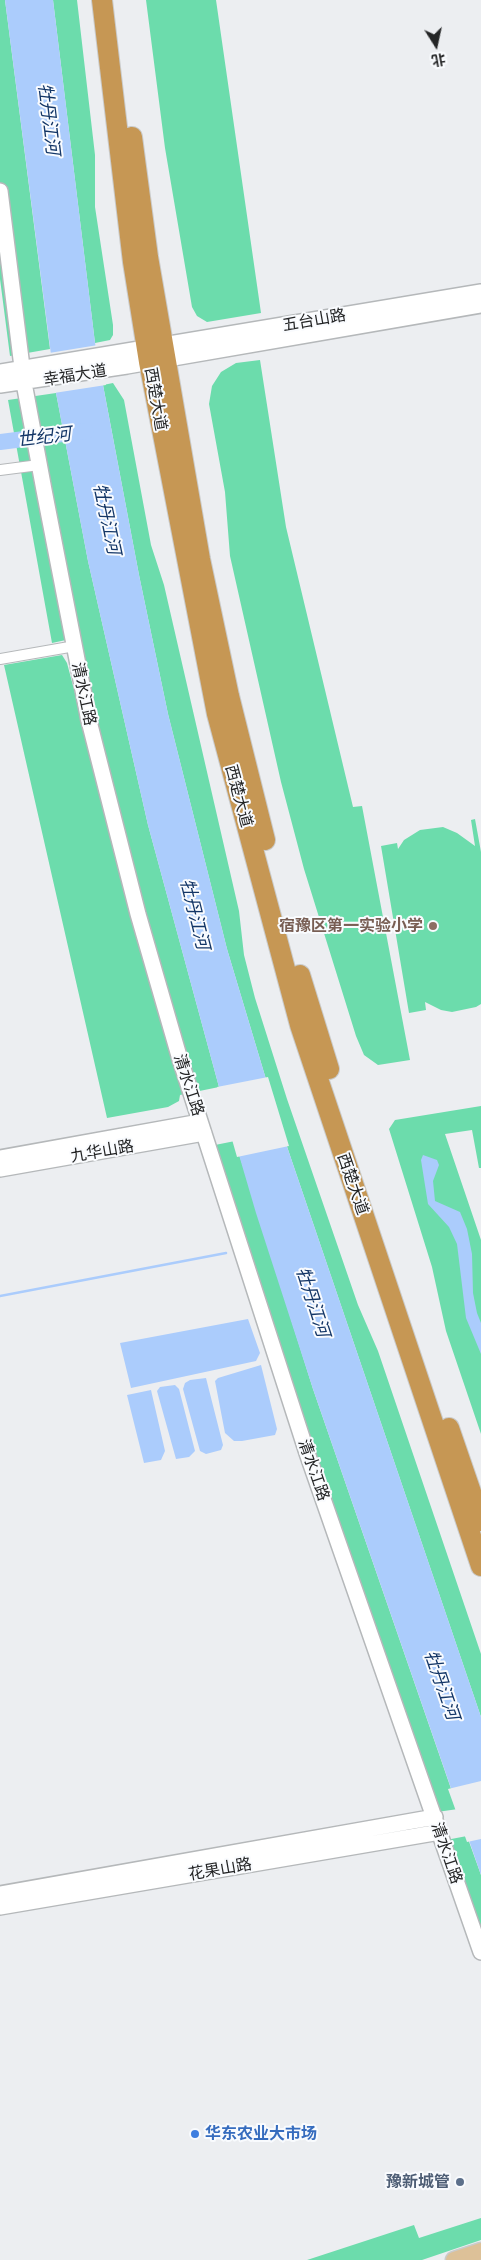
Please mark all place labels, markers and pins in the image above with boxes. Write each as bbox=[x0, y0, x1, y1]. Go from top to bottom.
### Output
place label: 宿豫区第一实验小学 bbox=[279, 916, 423, 936]
marker: 宿豫区第一实验小学 bbox=[427, 920, 439, 932]
place label: 华东农业大市场 bbox=[205, 2124, 317, 2144]
marker: 华东农业大市场 bbox=[189, 2128, 201, 2140]
place label: 豫新城管 bbox=[386, 2172, 450, 2192]
marker: 豫新城管 bbox=[454, 2176, 466, 2188]

